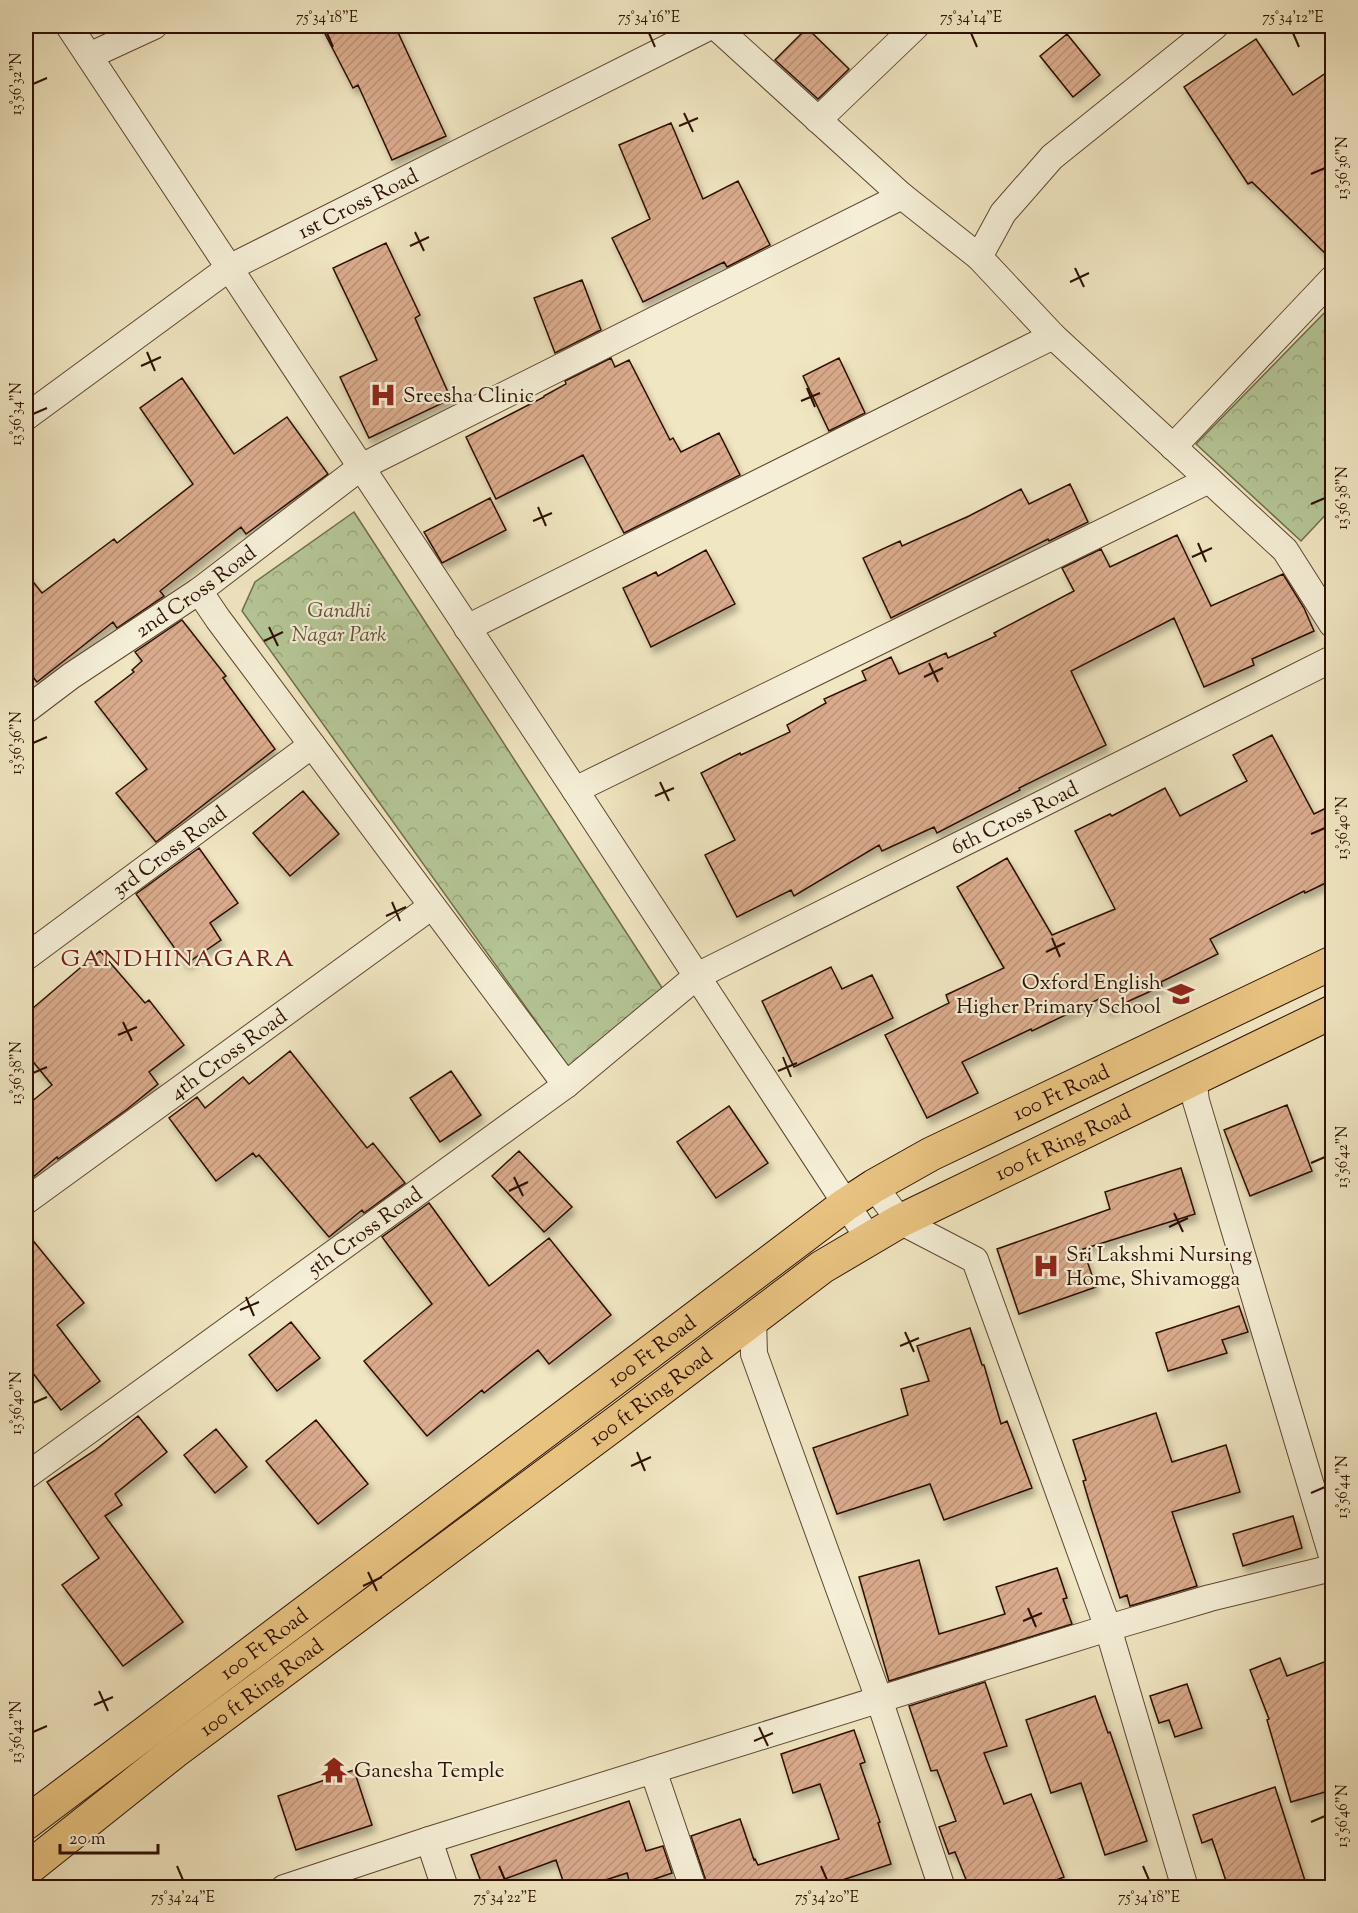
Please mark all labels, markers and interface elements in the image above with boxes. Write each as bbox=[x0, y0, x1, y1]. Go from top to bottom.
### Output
text: 75°34'18"E bbox=[296, 8, 358, 29]
text: 75°34'16"E bbox=[618, 8, 680, 29]
text: 75°34'14"E bbox=[940, 8, 1002, 29]
text: 75°34'12"E bbox=[1262, 8, 1324, 29]
text: 13°56'32"N bbox=[7, 53, 28, 115]
text: 13°56'36"N bbox=[1333, 136, 1354, 200]
street label: 1st Cross Road bbox=[293, 162, 424, 248]
hospital icon: Sreesha Clinic bbox=[368, 380, 398, 410]
text: 13°56'34"N bbox=[7, 382, 28, 446]
place label: Sreesha Clinic bbox=[403, 382, 534, 412]
text: 13°56'38"N bbox=[1333, 466, 1354, 530]
street label: 2nd Cross Road bbox=[130, 539, 264, 646]
park label: Gandhi Nagar Park bbox=[292, 597, 387, 651]
text: 13°56'36"N bbox=[7, 711, 28, 775]
street label: 6th Cross Road bbox=[947, 775, 1084, 864]
text: 13°56'40"N bbox=[1333, 796, 1354, 860]
street label: 3rd Cross Road bbox=[106, 800, 234, 905]
district label: GANDHINAGARA bbox=[60, 943, 296, 977]
place label: Oxford English Higher Primary School bbox=[956, 969, 1161, 1023]
school or university icon: Oxford English Higher Primary School bbox=[1166, 979, 1196, 1009]
street label: 4th Cross Road bbox=[165, 1003, 294, 1109]
text: 13°56'38"N bbox=[7, 1041, 28, 1105]
street label: 100 Ft Road bbox=[1008, 1058, 1115, 1130]
street label: 100 ft Ring Road bbox=[991, 1098, 1137, 1190]
text: 13°56'42"N bbox=[1333, 1126, 1354, 1188]
street label: 5th Cross Road bbox=[301, 1181, 430, 1285]
place label: Sri Lakshmi Nursing Home, Shivamogga bbox=[1066, 1241, 1252, 1295]
hospital icon: Sri Lakshmi Nursing Home, Shivamogga bbox=[1031, 1251, 1061, 1281]
street label: 100 Ft Road bbox=[603, 1309, 704, 1396]
street label: 100 ft Ring Road bbox=[584, 1342, 720, 1455]
text: 13°56'40"N bbox=[7, 1371, 28, 1435]
text: 13°56'44"N bbox=[1333, 1455, 1354, 1519]
street label: 100 Ft Road bbox=[215, 1602, 316, 1688]
street label: 100 ft Ring Road bbox=[194, 1632, 331, 1745]
text: 13°56'42"N bbox=[7, 1701, 28, 1763]
temple icon: Ganesha Temple bbox=[319, 1755, 349, 1785]
place label: Ganesha Temple bbox=[354, 1757, 504, 1787]
text: 13°56'46"N bbox=[1333, 1784, 1354, 1848]
scale bar bbox=[60, 1817, 158, 1855]
text: 20 m bbox=[69, 1827, 106, 1853]
text: 75°34'24"E bbox=[151, 1888, 215, 1909]
text: 75°34'22"E bbox=[473, 1888, 537, 1909]
text: 75°34'20"E bbox=[795, 1888, 859, 1909]
text: 75°34'18"E bbox=[1118, 1888, 1180, 1909]

